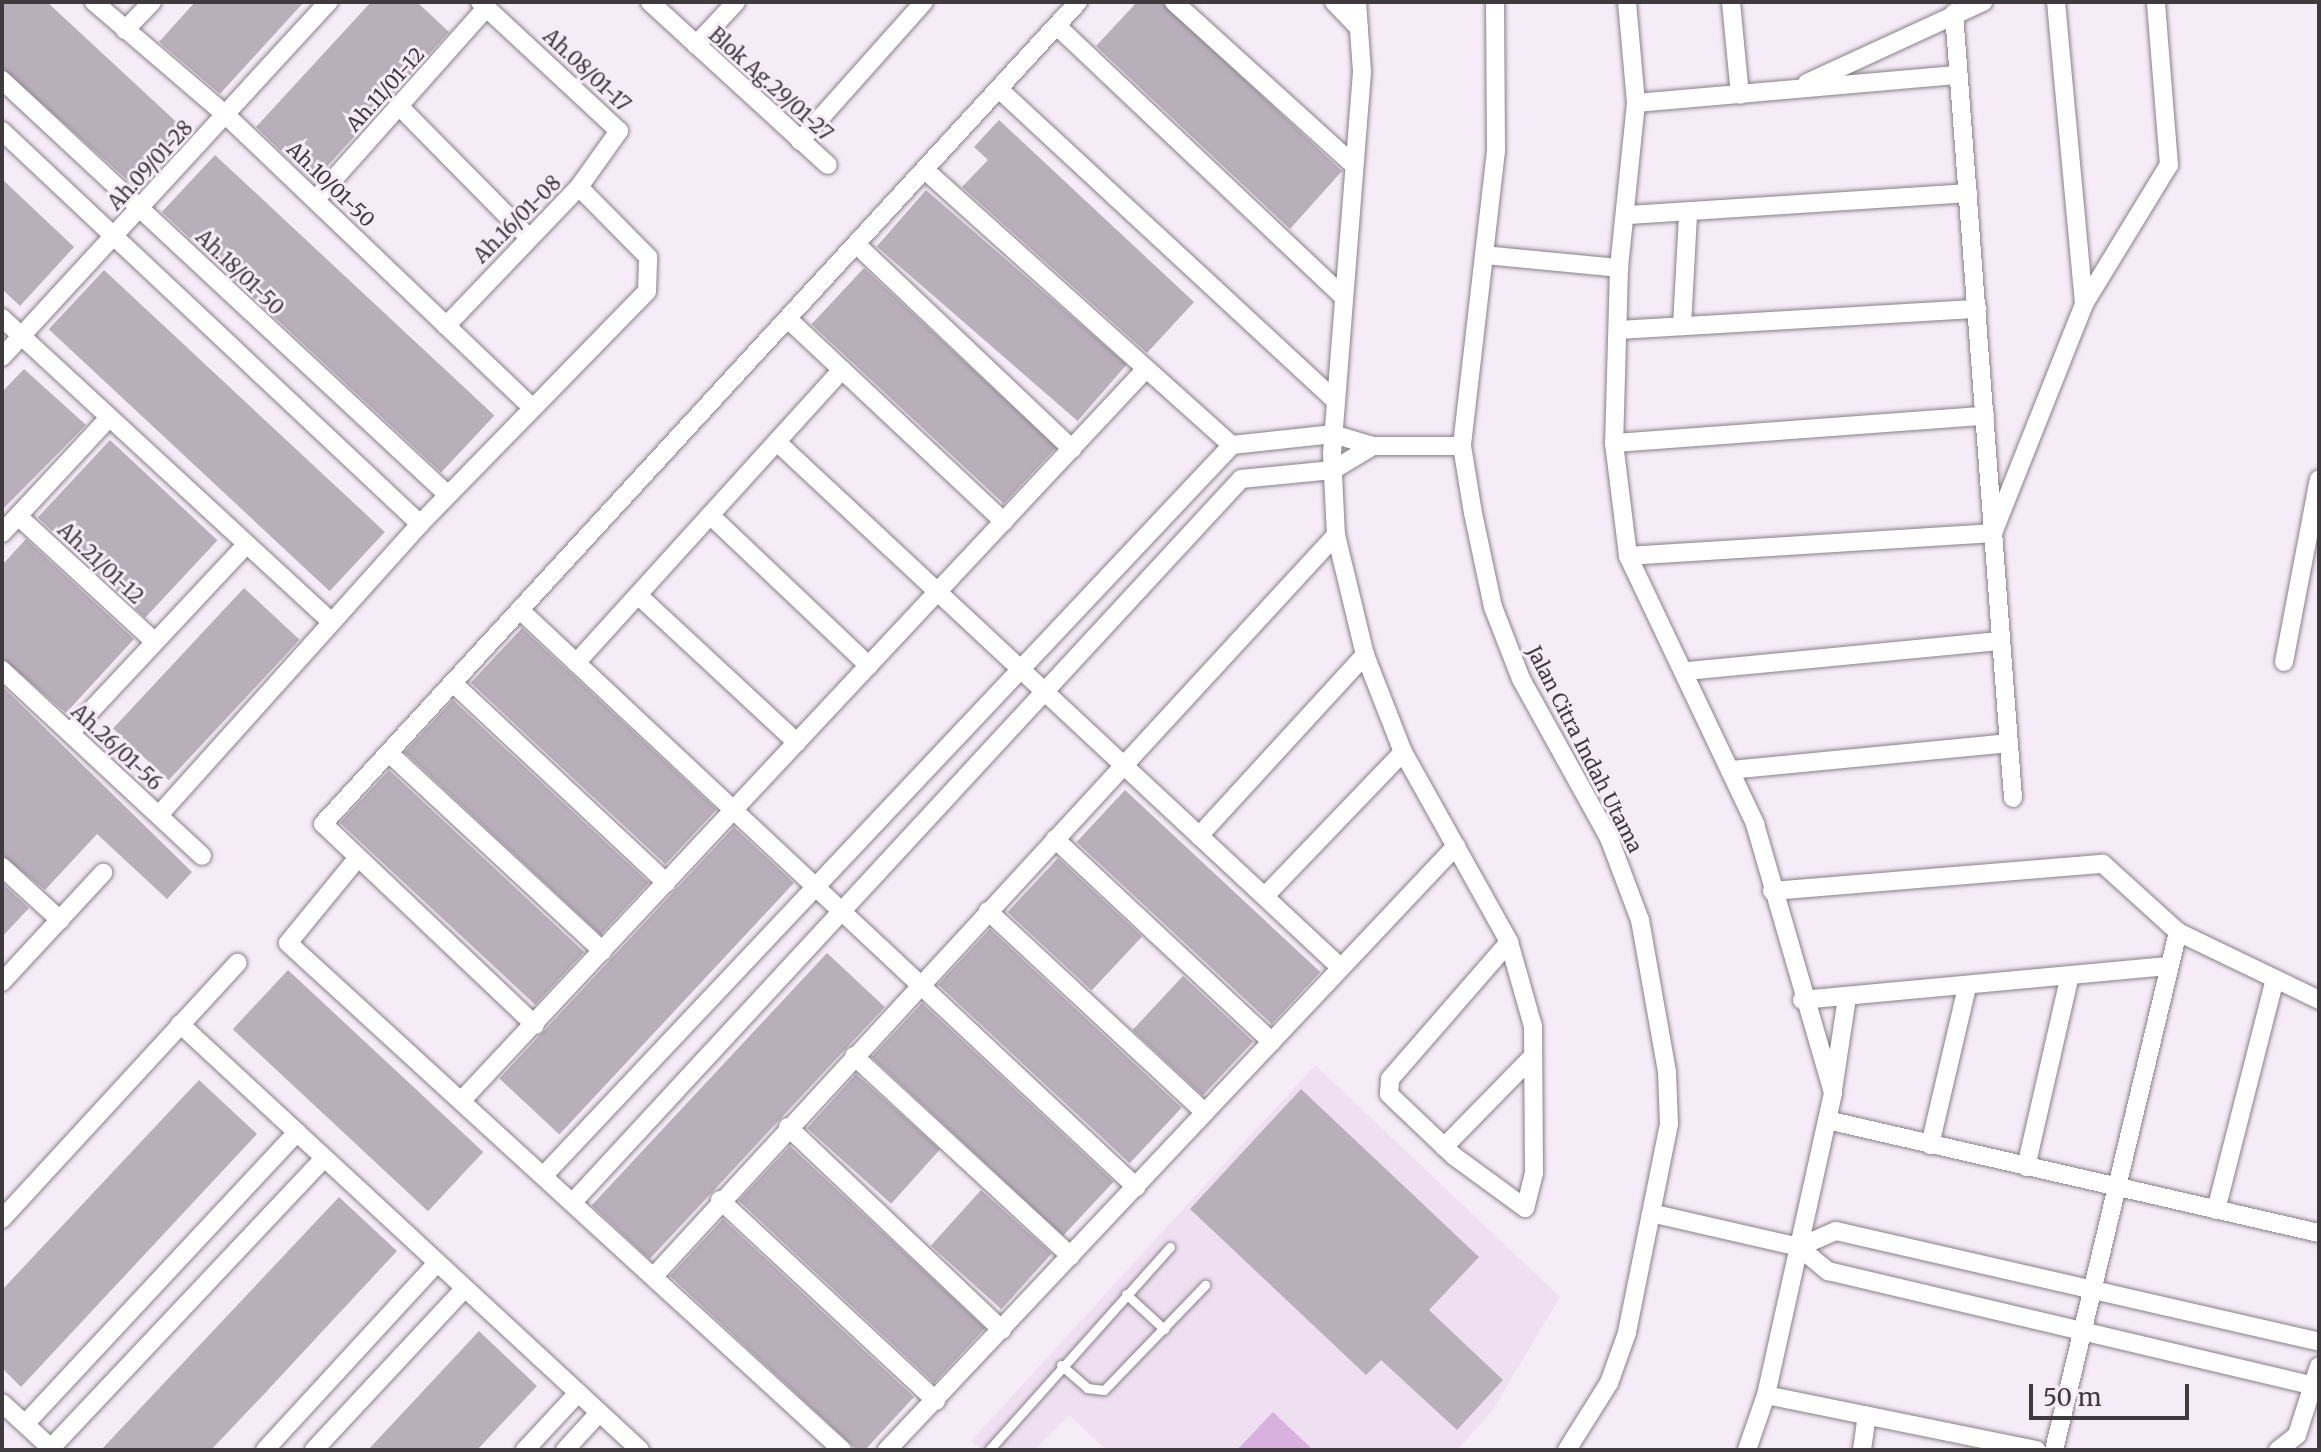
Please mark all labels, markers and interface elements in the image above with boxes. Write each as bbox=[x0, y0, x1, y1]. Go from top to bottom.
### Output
street label: Blok Ag.29/01-27 bbox=[704, 22, 838, 146]
street label: Ah.08/01-17 bbox=[539, 24, 635, 116]
street label: Ah.11/01-12 bbox=[341, 42, 429, 136]
street label: Ah.09/01-28 bbox=[103, 116, 197, 214]
street label: Ah.10/01-50 bbox=[282, 136, 380, 232]
street label: Ah.16/01-08 bbox=[468, 170, 566, 268]
street label: Ah.18/01-50 bbox=[191, 224, 289, 320]
street label: Ah.21/01-12 bbox=[53, 517, 149, 609]
street label: Jalan Citra Indah Utama bbox=[1522, 642, 1648, 856]
street label: Ah.26/01-56 bbox=[67, 699, 167, 795]
scale bar bbox=[2033, 1368, 2193, 1418]
text: 50 m bbox=[2043, 1382, 2102, 1413]

